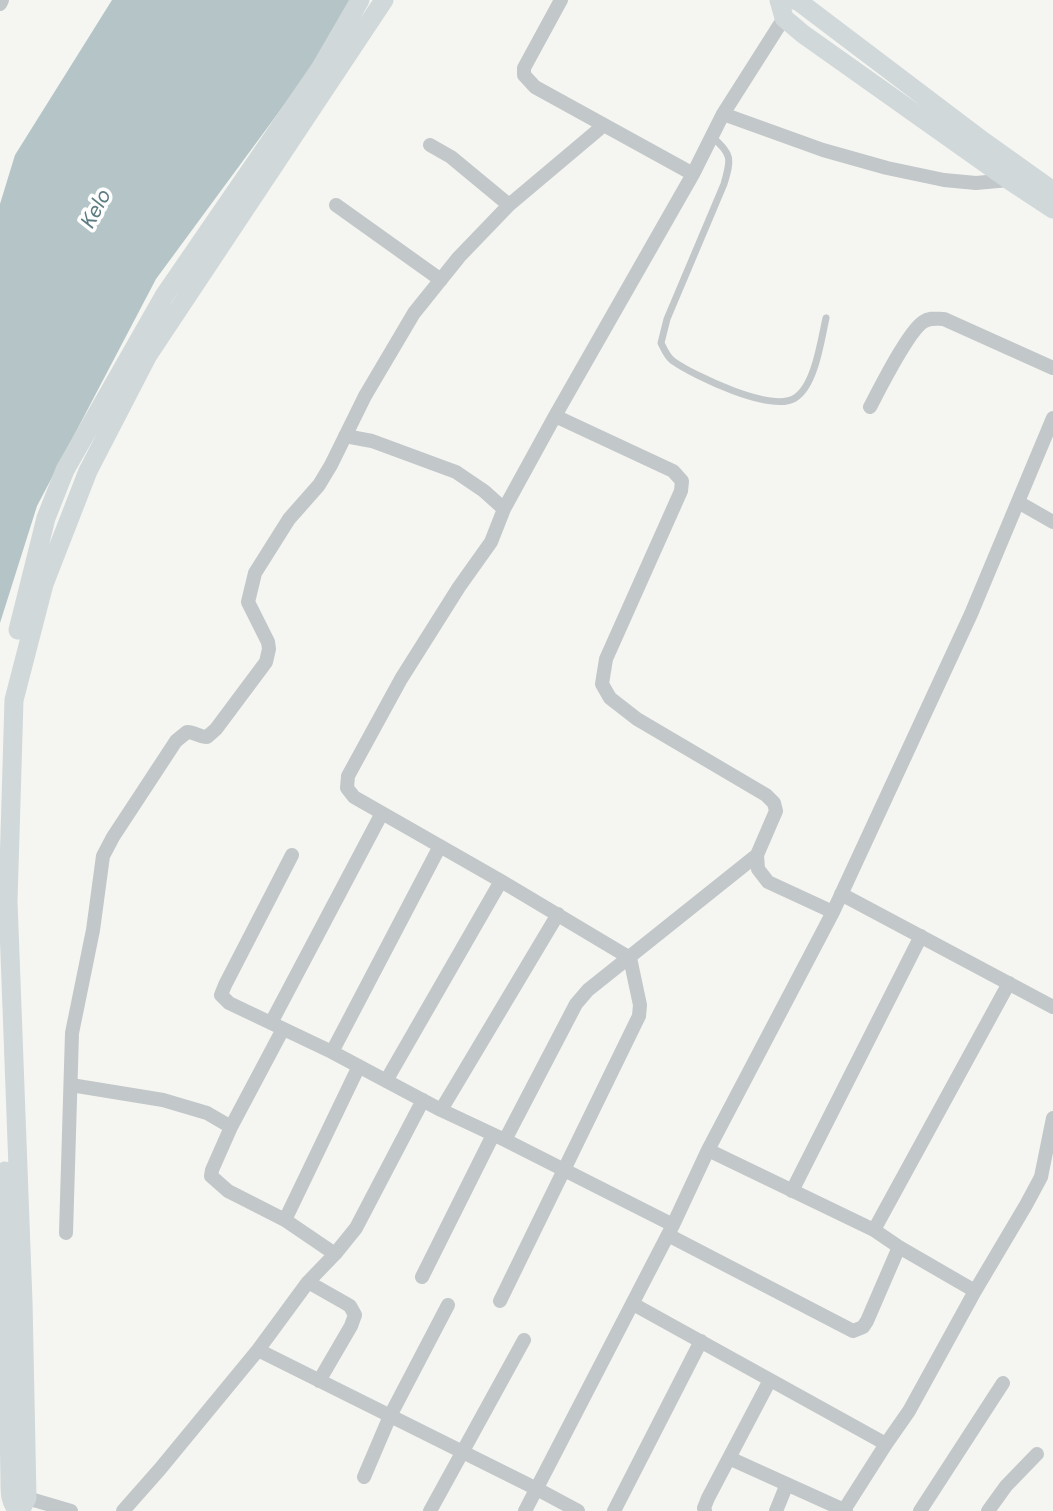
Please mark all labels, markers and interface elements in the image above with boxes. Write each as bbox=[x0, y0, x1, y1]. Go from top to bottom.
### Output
water label: Kelo bbox=[76, 185, 118, 233]

